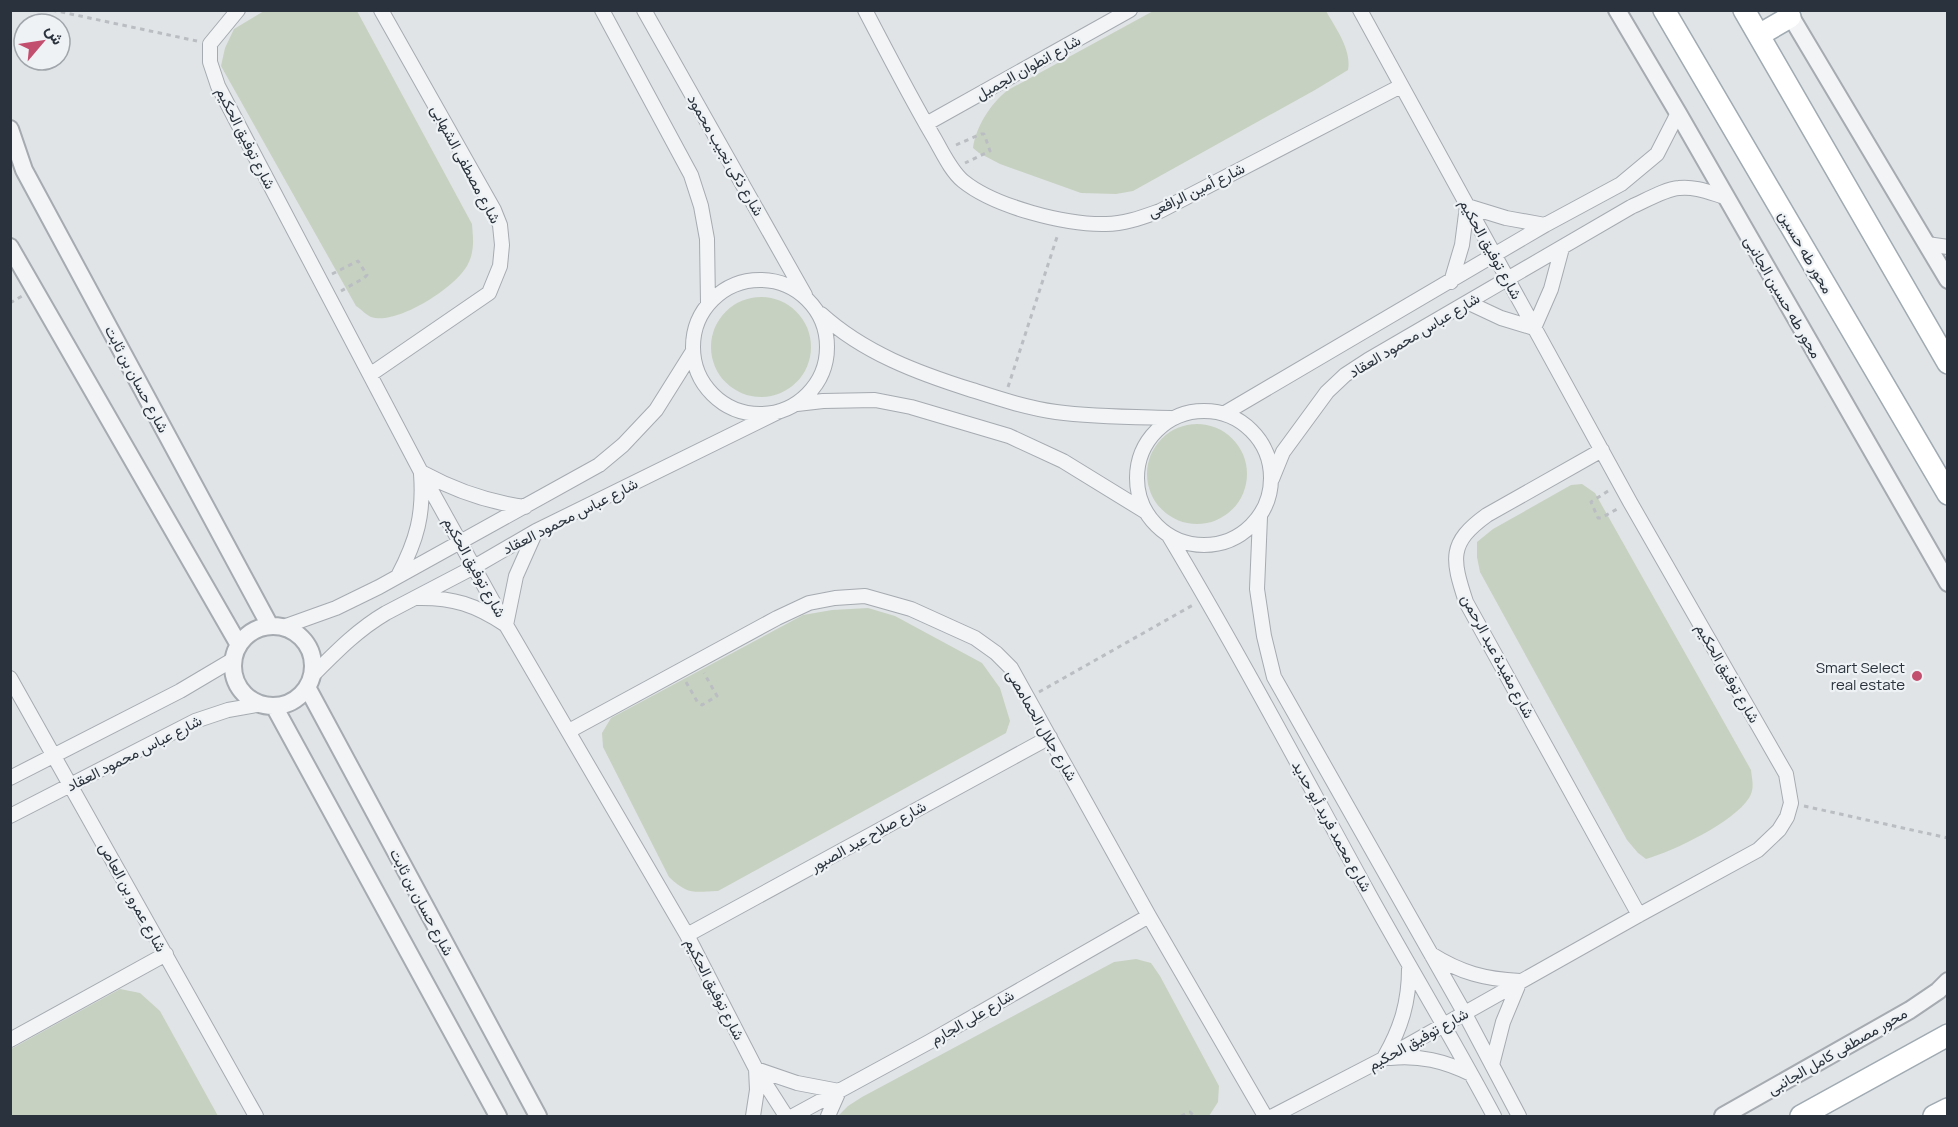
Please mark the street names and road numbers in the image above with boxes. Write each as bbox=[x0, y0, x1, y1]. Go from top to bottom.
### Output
street label: شارع انطوان الجميل bbox=[972, 29, 1085, 105]
street label: شارع توفيق الحكيم bbox=[210, 83, 281, 193]
street label: شارع ذكى نجيب محمود bbox=[682, 90, 769, 220]
street label: شارع مصطفى الشهابى bbox=[425, 101, 506, 228]
street label: شارع أمين الرافعى bbox=[1144, 157, 1249, 223]
street label: شارع توفيق الحكيم bbox=[1454, 195, 1527, 304]
street label: محور طه حسين bbox=[1774, 206, 1838, 298]
street label: محور طه حسين الجانبى bbox=[1739, 232, 1827, 362]
street label: شارع عباس محمود العقاد bbox=[1345, 287, 1484, 383]
street label: شارع حسان بن ثابت bbox=[99, 322, 174, 437]
street label: شارع عباس محمود العقاد bbox=[499, 473, 642, 560]
street label: شارع توفيق الحكيم bbox=[438, 513, 511, 622]
street label: شارع مفيدة عبد الرحمن bbox=[1455, 590, 1540, 722]
street label: شارع توفيق الحكيم bbox=[1690, 619, 1765, 727]
street label: شارع جلال الحمامصى bbox=[1001, 665, 1083, 785]
street label: شارع عباس محمود العقاد bbox=[63, 710, 206, 797]
street label: شارع محمد فريد أبو حديد bbox=[1286, 756, 1377, 896]
street label: شارع صلاح عبد الصبور bbox=[805, 795, 930, 878]
street label: شارع عمرو بن العاص bbox=[93, 839, 172, 956]
street label: شارع حسان بن ثابت bbox=[384, 845, 459, 960]
street label: شارع توفيق الحكيم bbox=[679, 934, 750, 1044]
street label: شارع على الجارم bbox=[926, 984, 1018, 1050]
street label: محور مصطفى كامل الجانبى bbox=[1763, 1002, 1911, 1100]
street label: شارع توفيق الحكيم bbox=[1364, 1003, 1473, 1076]

